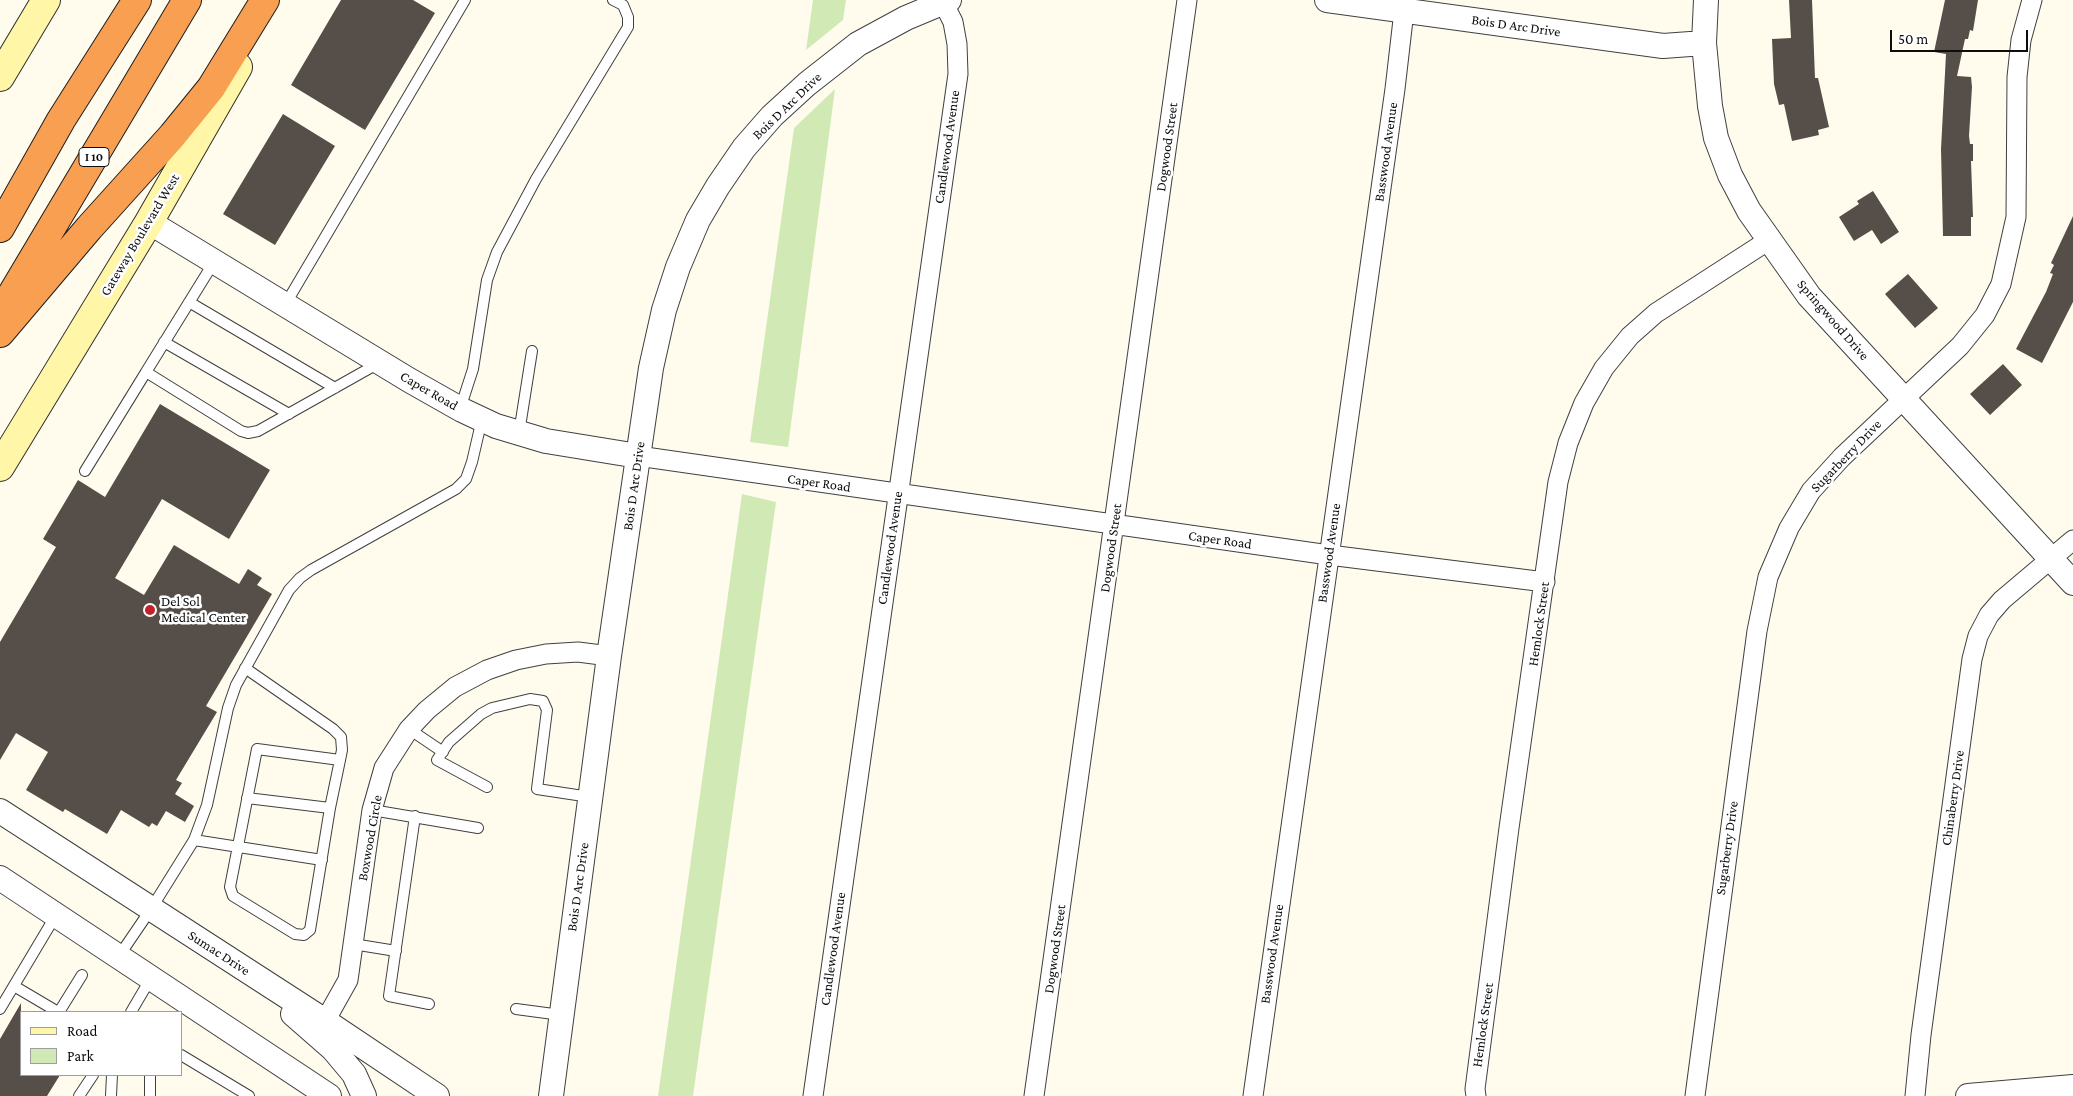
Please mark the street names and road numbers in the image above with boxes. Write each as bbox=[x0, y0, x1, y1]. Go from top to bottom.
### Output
street label: Bois D Arc Drive bbox=[1470, 11, 1562, 41]
street label: Bois D Arc Drive bbox=[749, 69, 825, 143]
street label: Candlewood Avenue bbox=[931, 89, 963, 205]
street label: Dogwood Street bbox=[1152, 101, 1182, 193]
street label: Basswood Avenue bbox=[1371, 101, 1401, 203]
road number: I 10 bbox=[79, 148, 109, 166]
street label: Gateway Boulevard West bbox=[97, 171, 183, 299]
street label: Springwood Drive bbox=[1793, 276, 1873, 364]
street label: Caper Road bbox=[397, 368, 461, 414]
street label: Sugarberry Drive bbox=[1807, 416, 1885, 496]
street label: Bois D Arc Drive bbox=[619, 440, 649, 532]
street label: Caper Road bbox=[786, 470, 852, 496]
street label: Candlewood Avenue bbox=[874, 490, 906, 606]
street label: Dogwood Street bbox=[1096, 502, 1126, 594]
street label: Basswood Avenue bbox=[1314, 502, 1344, 604]
street label: Caper Road bbox=[1187, 527, 1253, 553]
street label: Hemlock Street bbox=[1525, 581, 1553, 667]
street label: Chinaberry Drive bbox=[1938, 749, 1968, 847]
street label: Boxwood Circle bbox=[354, 794, 386, 882]
street label: Sugarberry Drive bbox=[1712, 800, 1742, 896]
street label: Bois D Arc Drive bbox=[563, 841, 593, 933]
street label: Candlewood Avenue bbox=[817, 891, 849, 1007]
street label: Dogwood Street bbox=[1040, 903, 1070, 995]
street label: Basswood Avenue bbox=[1257, 903, 1287, 1005]
street label: Sumac Drive bbox=[185, 927, 253, 979]
street label: Hemlock Street bbox=[1469, 982, 1497, 1068]

